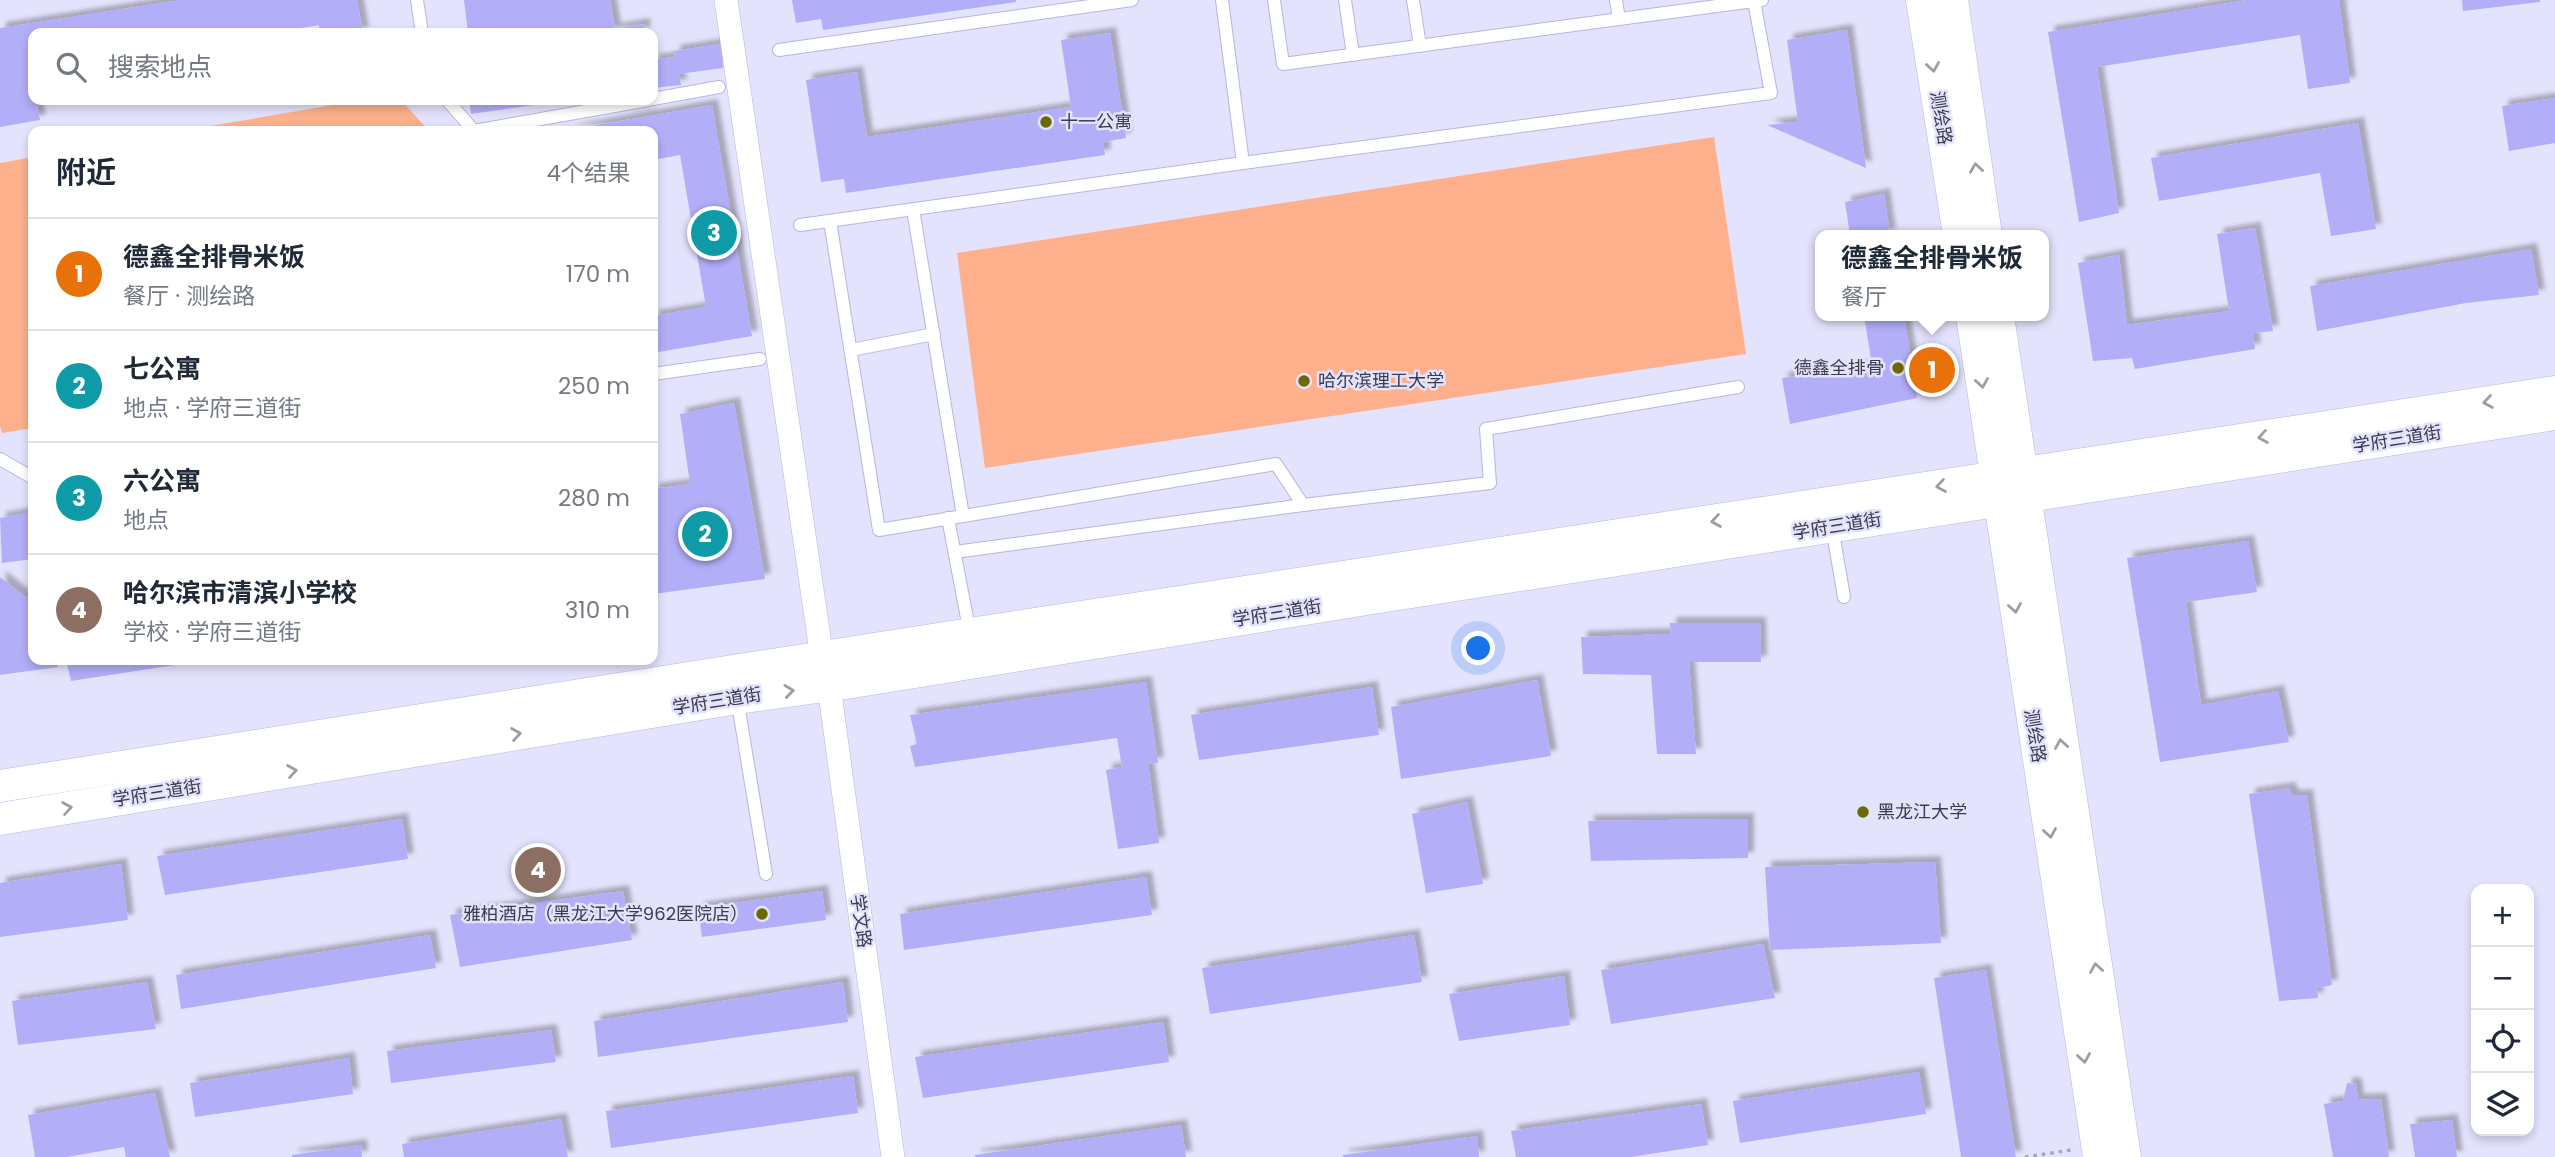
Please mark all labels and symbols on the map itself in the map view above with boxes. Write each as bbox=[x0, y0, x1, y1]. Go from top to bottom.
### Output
one-way arrow bbox=[1925, 62, 1940, 73]
street label: 测绘路 bbox=[1925, 89, 1958, 147]
place label: 十一公寓 bbox=[1060, 109, 1132, 134]
marker: 十一公寓 bbox=[1038, 114, 1054, 130]
one-way arrow bbox=[1969, 162, 1984, 174]
pin: 3 bbox=[691, 207, 737, 259]
pin: 1 bbox=[1909, 344, 1955, 396]
place label: 德鑫全排骨 bbox=[1794, 355, 1884, 380]
marker: 德鑫全排骨 bbox=[1890, 360, 1906, 376]
place label: 哈尔滨理工大学 bbox=[1318, 368, 1444, 393]
marker: 哈尔滨理工大学 bbox=[1296, 373, 1312, 389]
one-way arrow bbox=[1974, 377, 1989, 389]
one-way arrow bbox=[2482, 395, 2493, 410]
street label: 学府三道街 bbox=[2351, 419, 2443, 458]
one-way arrow bbox=[2257, 429, 2269, 444]
one-way arrow bbox=[1935, 479, 1947, 494]
street label: 学府三道街 bbox=[1791, 506, 1883, 545]
pin: 2 bbox=[682, 508, 728, 560]
one-way arrow bbox=[1710, 513, 1722, 528]
street label: 学府三道街 bbox=[1231, 593, 1323, 632]
one-way arrow bbox=[2007, 602, 2022, 614]
your location bbox=[1461, 631, 1495, 665]
street label: 学府三道街 bbox=[671, 681, 763, 720]
one-way arrow bbox=[783, 683, 795, 698]
street label: 测绘路 bbox=[2019, 707, 2052, 765]
one-way arrow bbox=[510, 727, 522, 742]
one-way arrow bbox=[2054, 738, 2069, 749]
one-way arrow bbox=[286, 764, 298, 779]
street label: 学府三道街 bbox=[111, 773, 203, 812]
place label: 黑龙江大学 bbox=[1877, 799, 1967, 824]
one-way arrow bbox=[61, 801, 73, 816]
marker: 黑龙江大学 bbox=[1855, 804, 1871, 820]
one-way arrow bbox=[2042, 827, 2057, 839]
pin: 4 bbox=[515, 844, 561, 896]
street label: 学文路 bbox=[845, 892, 878, 949]
place label: 雅柏酒店（黑龙江大学962医院店） bbox=[463, 901, 748, 926]
marker: 雅柏酒店（黑龙江大学962医院店） bbox=[754, 906, 770, 922]
one-way arrow bbox=[2089, 963, 2104, 974]
one-way arrow bbox=[2076, 1052, 2091, 1064]

